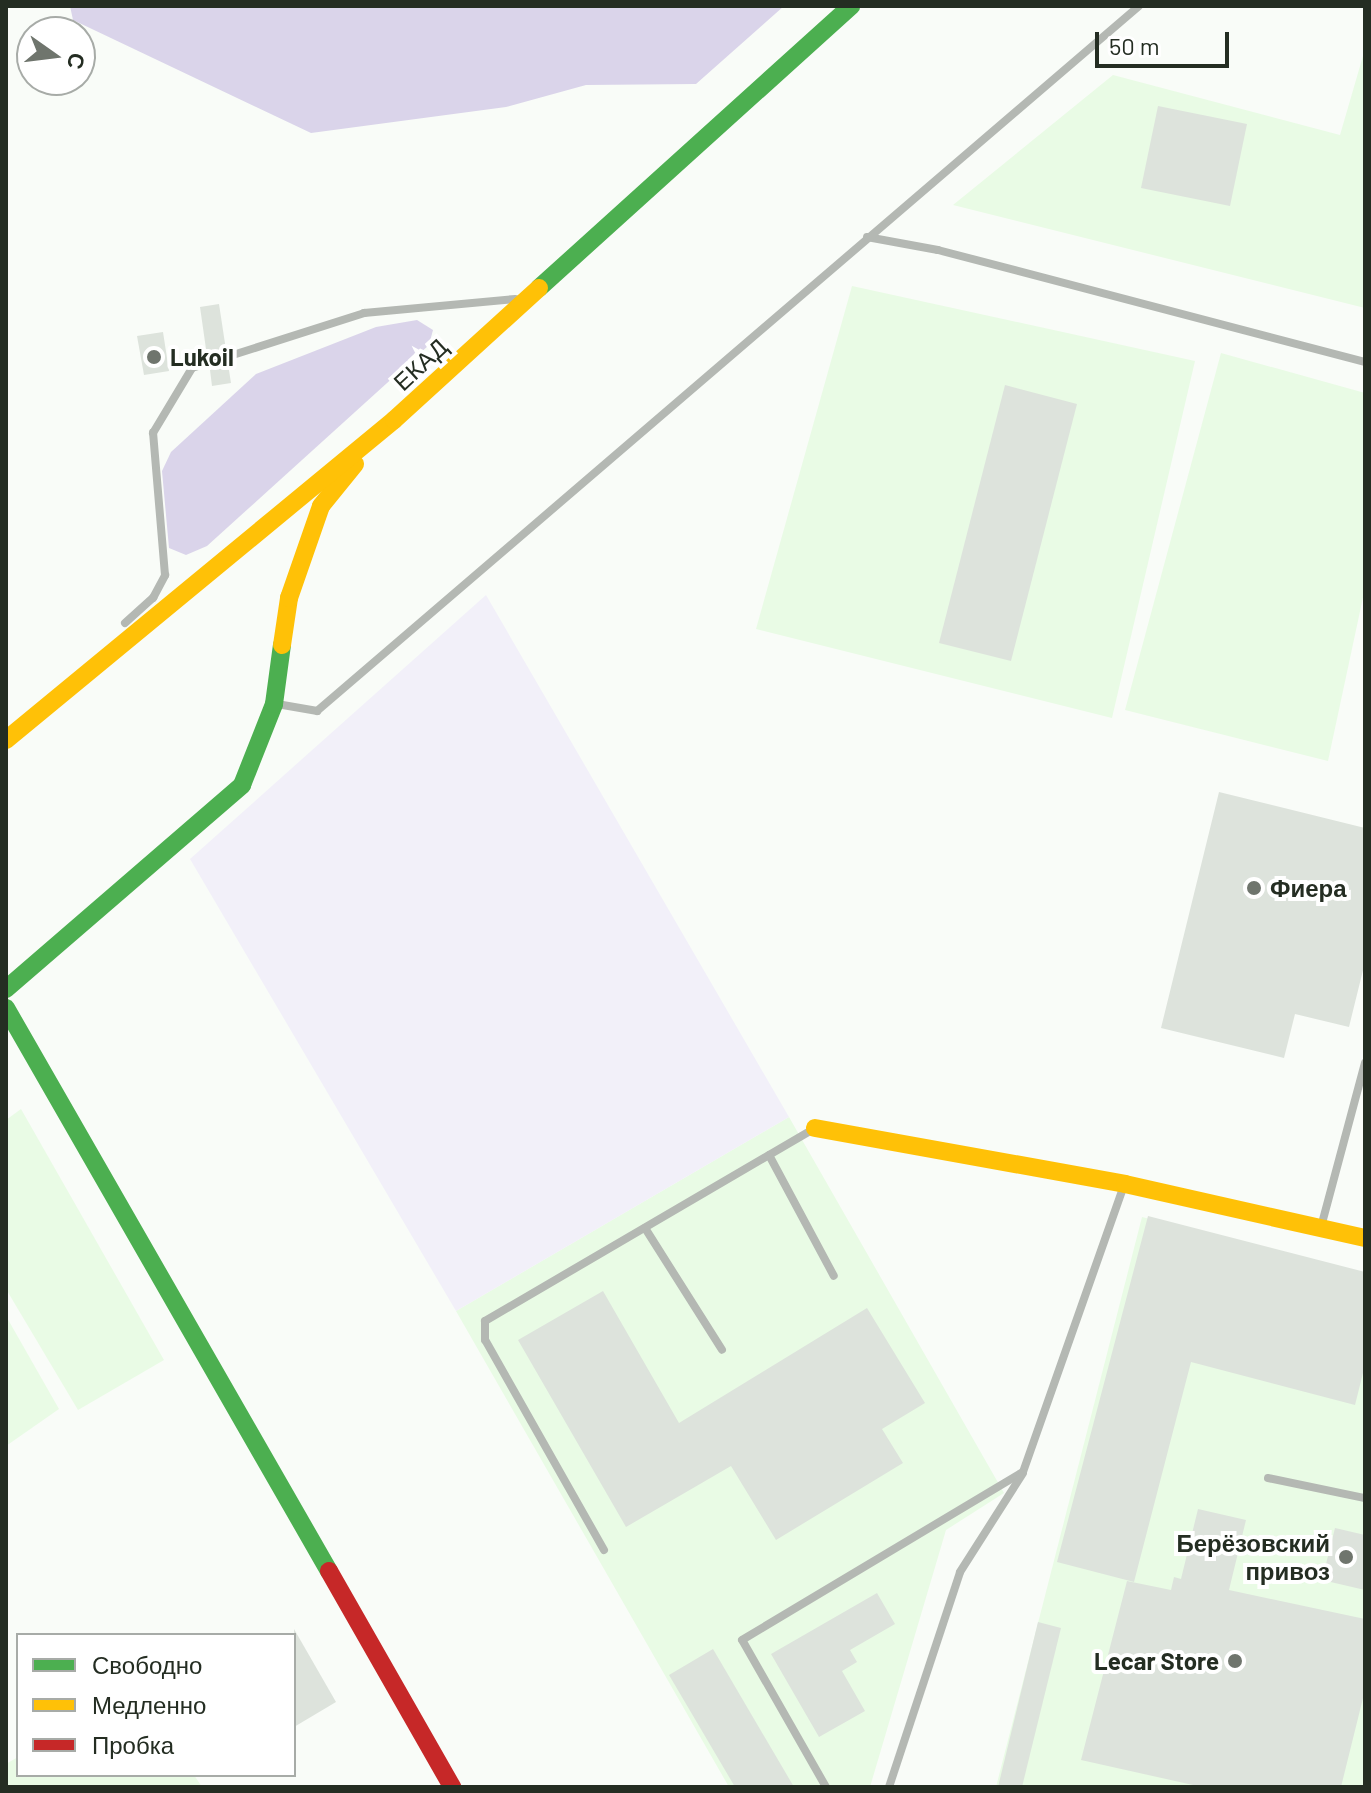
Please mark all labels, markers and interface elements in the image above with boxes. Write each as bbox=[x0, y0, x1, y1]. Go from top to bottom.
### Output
north arrow bbox=[16, 16, 96, 96]
scale bar bbox=[1099, 16, 1233, 66]
text: 50 m bbox=[1109, 31, 1160, 60]
text: С bbox=[63, 50, 92, 72]
street label: ЕКАД bbox=[387, 332, 453, 396]
place label: Lukoil bbox=[170, 343, 234, 371]
marker: Lukoil bbox=[145, 348, 163, 366]
place label: Фиера bbox=[1270, 874, 1347, 902]
marker: Фиера bbox=[1245, 879, 1263, 897]
place label: Берёзовский привоз bbox=[1176, 1529, 1330, 1585]
marker: Берёзовский привоз bbox=[1337, 1548, 1355, 1566]
legend bbox=[16, 1633, 296, 1777]
place label: Lecar Store bbox=[1094, 1647, 1219, 1675]
text: Свободно bbox=[92, 1650, 202, 1679]
marker: Lecar Store bbox=[1226, 1652, 1244, 1670]
text: Медленно bbox=[92, 1690, 206, 1719]
text: Пробка bbox=[92, 1730, 174, 1759]

